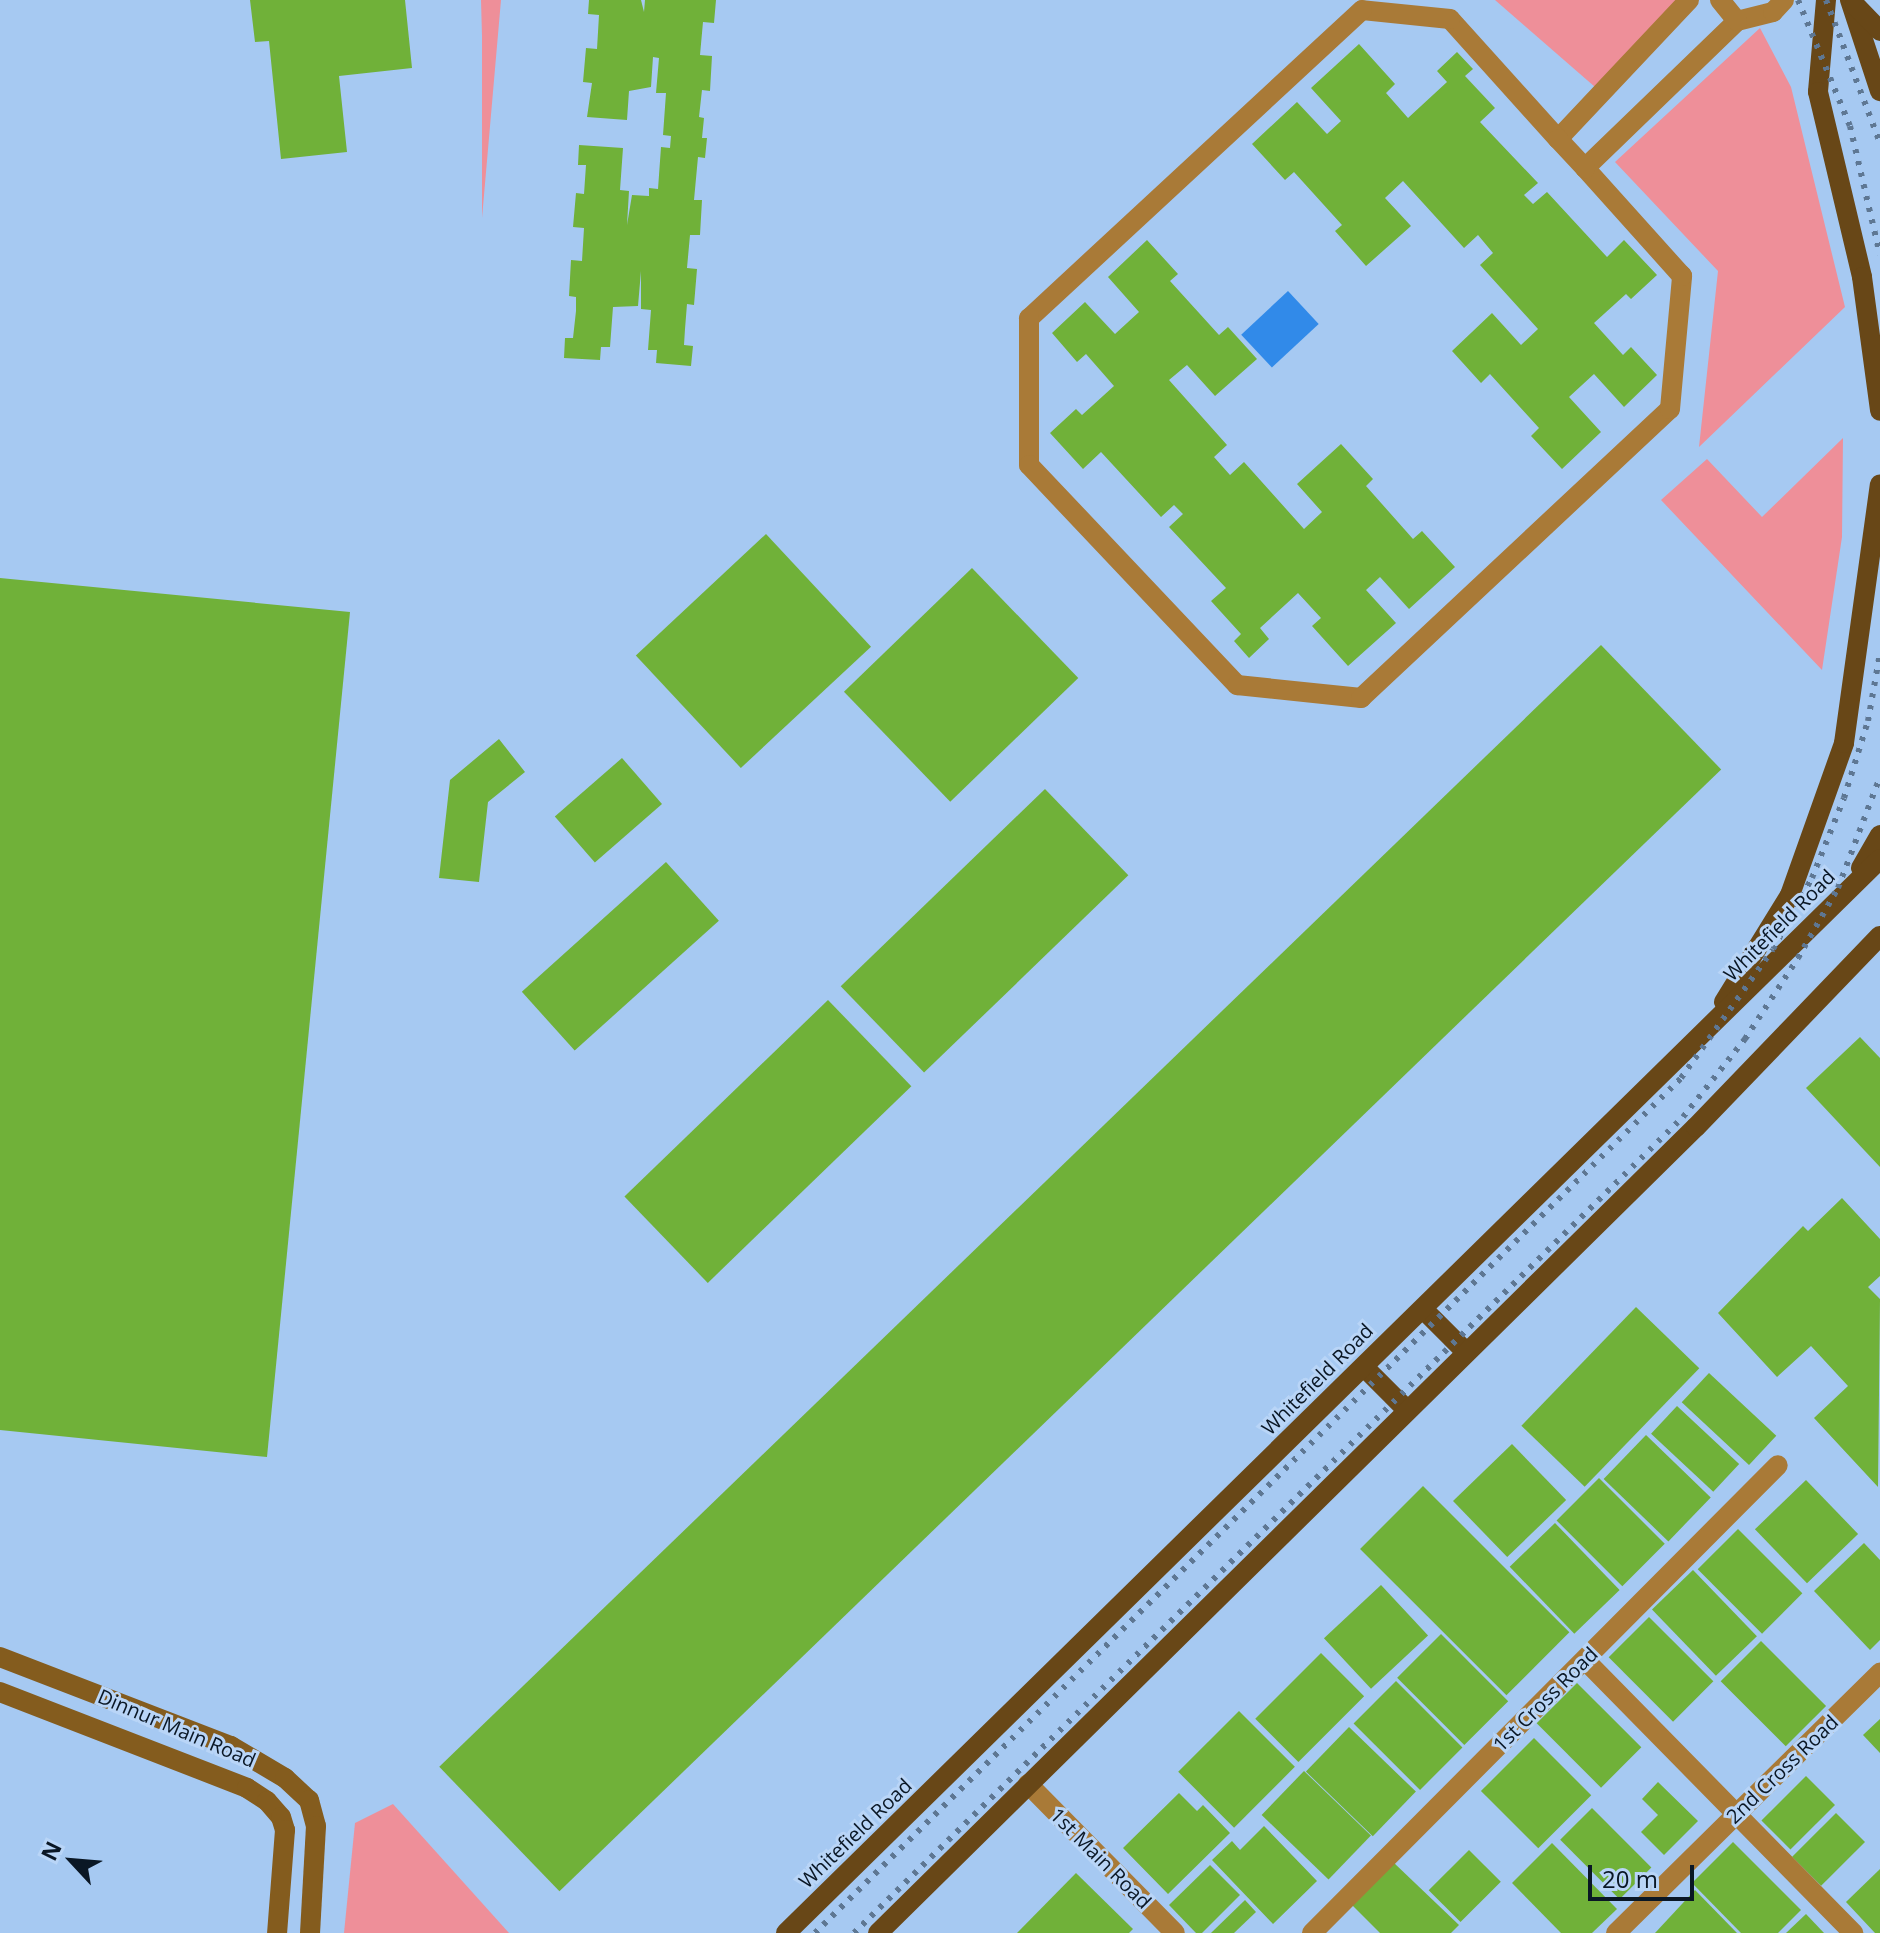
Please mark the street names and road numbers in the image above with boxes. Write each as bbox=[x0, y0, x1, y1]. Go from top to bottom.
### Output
street label: Whitefield Road bbox=[1718, 864, 1840, 986]
street label: Whitefield Road bbox=[1256, 1318, 1378, 1440]
street label: 1st Cross Road bbox=[1488, 1642, 1602, 1756]
street label: Dinnur Main Road bbox=[94, 1684, 260, 1772]
street label: 2nd Cross Road bbox=[1721, 1710, 1843, 1828]
street label: Whitefield Road bbox=[794, 1773, 916, 1893]
street label: 1st Main Road bbox=[1046, 1803, 1156, 1913]

